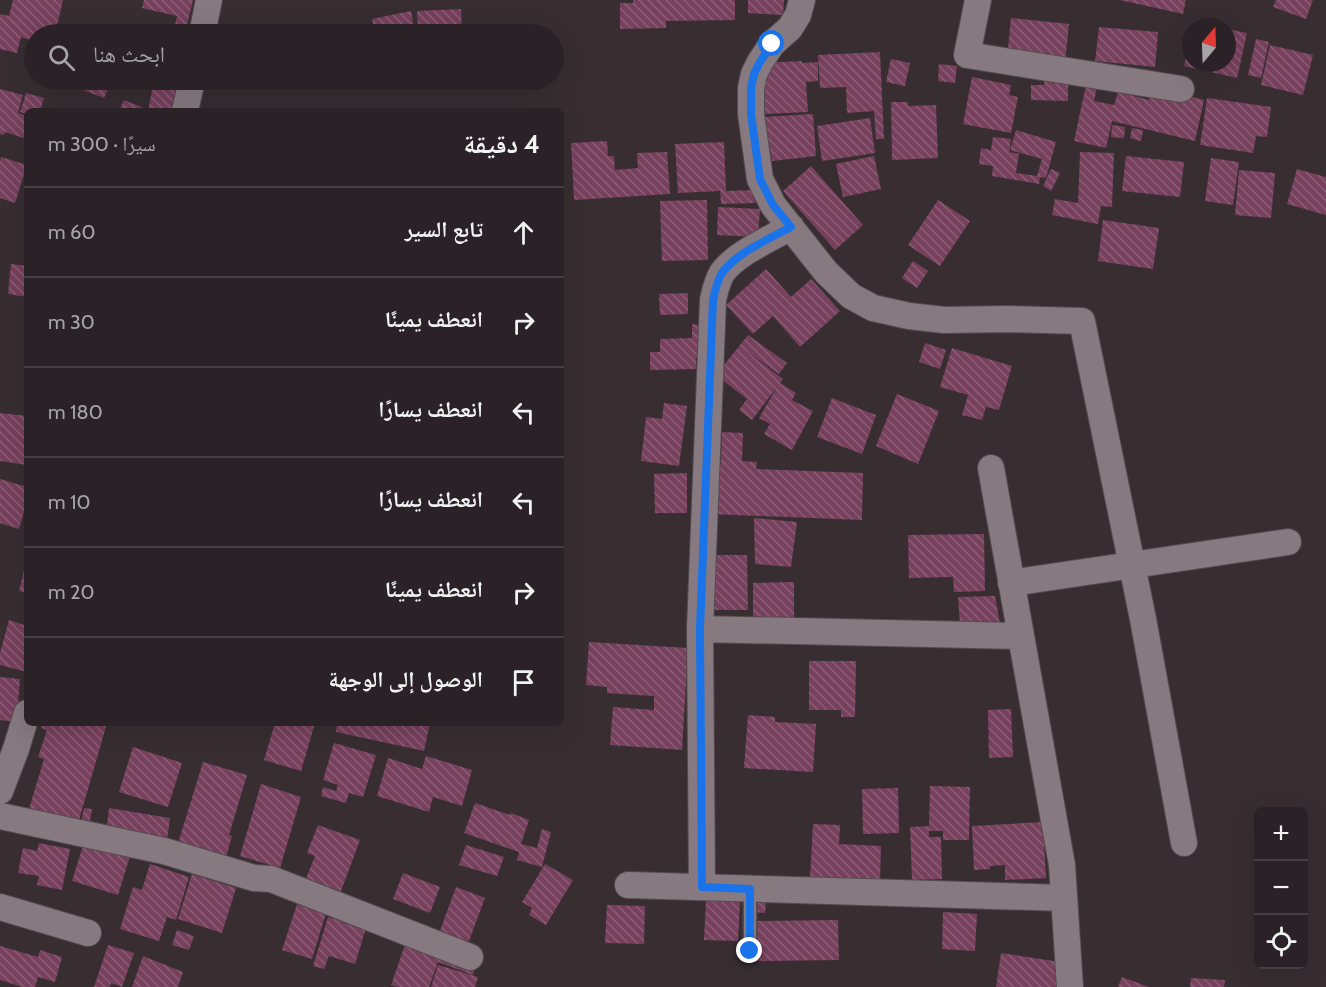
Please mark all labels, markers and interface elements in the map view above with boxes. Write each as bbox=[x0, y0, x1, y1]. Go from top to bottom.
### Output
north arrow bbox=[1182, 18, 1236, 72]
search box bbox=[24, 24, 564, 90]
route start bbox=[758, 30, 784, 56]
icon: search bbox=[45, 41, 78, 74]
text: ابحث هنا bbox=[93, 41, 165, 68]
text: 4 دقيقة bbox=[463, 128, 540, 160]
text: سيرًا · 300 m bbox=[48, 132, 156, 156]
text: تابع السير bbox=[405, 216, 483, 243]
icon: ahead bbox=[507, 216, 540, 249]
text: 60 m bbox=[48, 220, 95, 244]
text: انعطف يمينًا bbox=[385, 306, 483, 333]
icon: right bbox=[507, 306, 540, 339]
text: 30 m bbox=[48, 310, 95, 334]
text: انعطف يسارًا bbox=[378, 396, 483, 423]
icon: left bbox=[507, 396, 540, 429]
text: 180 m bbox=[48, 400, 103, 424]
text: انعطف يسارًا bbox=[378, 486, 483, 513]
icon: left bbox=[507, 486, 540, 519]
text: 10 m bbox=[48, 490, 91, 514]
text: انعطف يمينًا bbox=[385, 576, 483, 603]
icon: right bbox=[507, 576, 540, 609]
text: 20 m bbox=[48, 580, 95, 604]
text: الوصول إلى الوجهة bbox=[328, 666, 483, 693]
icon: arrive bbox=[507, 666, 540, 699]
map controls bbox=[1254, 807, 1308, 969]
button: + bbox=[1254, 807, 1308, 861]
button: − bbox=[1254, 861, 1308, 915]
button: locate bbox=[1254, 915, 1308, 969]
route end bbox=[736, 937, 762, 963]

